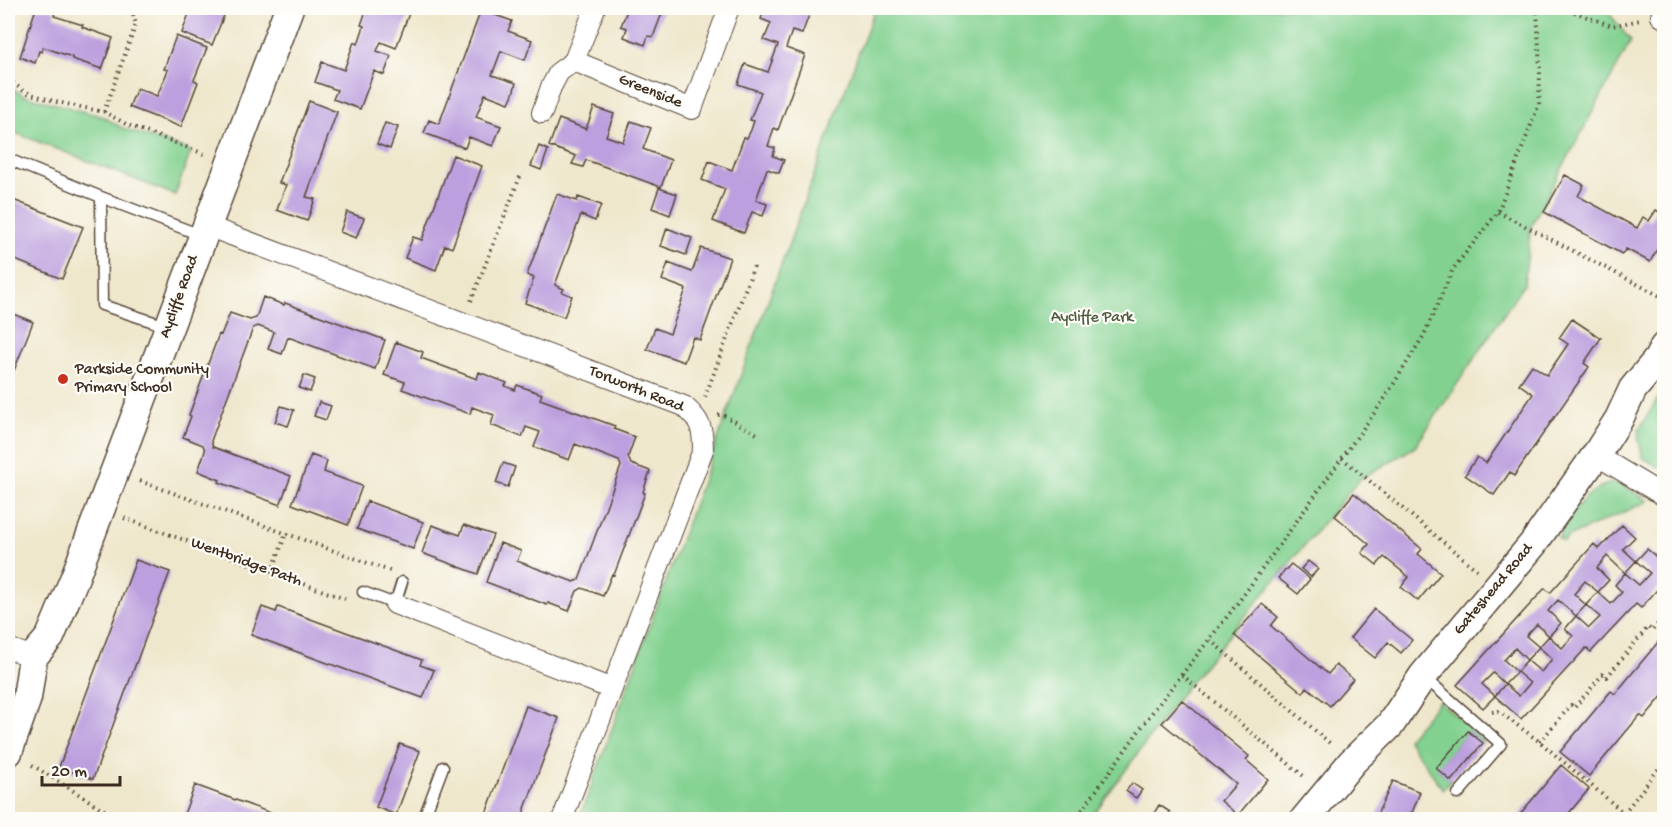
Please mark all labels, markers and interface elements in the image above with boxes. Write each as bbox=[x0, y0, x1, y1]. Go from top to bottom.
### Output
street label: Greenside bbox=[615, 71, 685, 114]
street label: Aycliffe Road bbox=[156, 252, 204, 341]
park label: Aycliffe Park bbox=[1051, 309, 1135, 328]
place label: Parkside Community Primary School bbox=[74, 361, 209, 398]
street label: Torworth Road bbox=[585, 362, 688, 418]
marker: Parkside Community Primary School bbox=[56, 372, 70, 386]
street label: Wentbridge Path bbox=[188, 534, 305, 592]
street label: Gateshead Road bbox=[1450, 539, 1539, 640]
scale bar bbox=[42, 749, 120, 787]
text: 20 m bbox=[51, 762, 87, 783]

